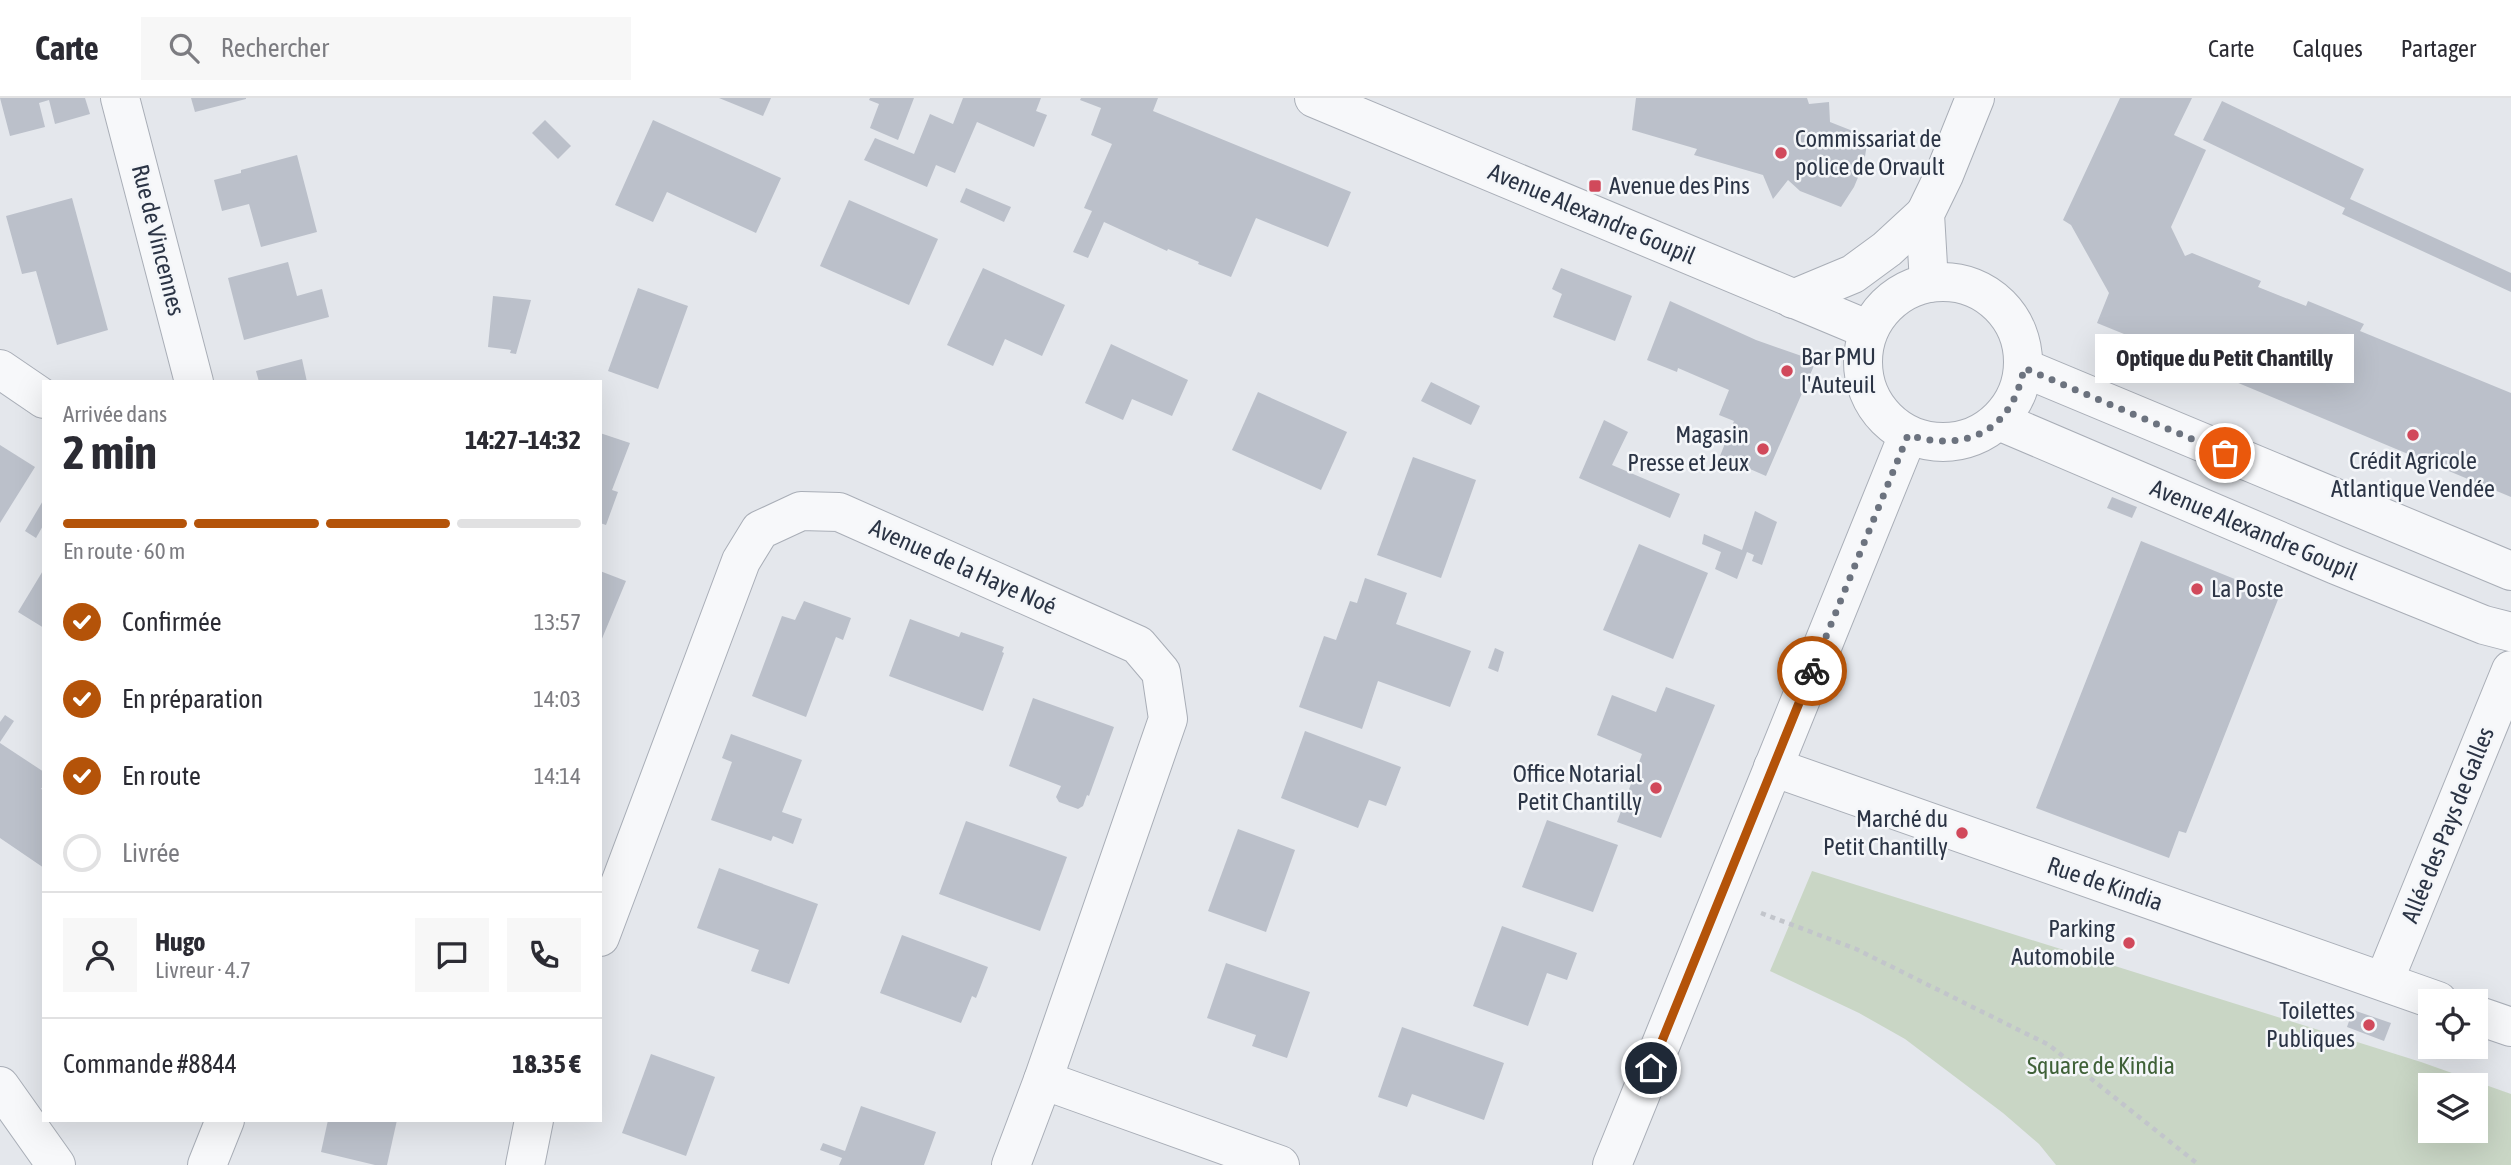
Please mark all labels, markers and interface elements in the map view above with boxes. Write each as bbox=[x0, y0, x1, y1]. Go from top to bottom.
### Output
search box bbox=[141, 17, 631, 80]
text: Carte bbox=[35, 29, 99, 67]
icon: search bbox=[165, 29, 203, 67]
text: Rechercher bbox=[221, 33, 329, 63]
text: Carte bbox=[2208, 35, 2254, 62]
text: Calques bbox=[2292, 35, 2363, 62]
text: Partager bbox=[2401, 35, 2476, 62]
place label: Commissariat de police de Orvault bbox=[1795, 125, 1945, 180]
marker: Commissariat de police de Orvault bbox=[1773, 145, 1789, 161]
street label: Avenue Alexandre Goupil bbox=[1485, 158, 1700, 270]
street label: Rue de Vincennes bbox=[127, 162, 190, 318]
place label: Avenue des Pins bbox=[1609, 172, 1750, 199]
marker: Avenue des Pins bbox=[1587, 178, 1603, 194]
callout: Optique du Petit Chantilly bbox=[2096, 334, 2354, 383]
place label: Bar PMU l'Auteuil bbox=[1801, 343, 1876, 398]
text: Optique du Petit Chantilly bbox=[2116, 345, 2333, 371]
marker: Bar PMU l'Auteuil bbox=[1779, 363, 1795, 379]
text: Arrivée dans bbox=[63, 401, 167, 427]
place label: Magasin Presse et Jeux bbox=[1627, 421, 1749, 476]
pin bbox=[2195, 423, 2255, 483]
text: 14:27–14:32 bbox=[465, 425, 581, 455]
text: 2 min bbox=[63, 426, 157, 479]
marker: Crédit Agricole Atlantique Vendée bbox=[2405, 427, 2421, 443]
icon: bag bbox=[2206, 434, 2244, 472]
marker: Magasin Presse et Jeux bbox=[1755, 441, 1771, 457]
place label: Crédit Agricole Atlantique Vendée bbox=[2331, 447, 2495, 502]
street label: Avenue Alexandre Goupil bbox=[2147, 474, 2362, 586]
street label: Avenue de la Haye Noé bbox=[866, 513, 1061, 620]
text: En route · 60 m bbox=[63, 538, 185, 564]
place label: La Poste bbox=[2211, 575, 2284, 602]
marker: La Poste bbox=[2189, 581, 2205, 597]
icon: check bbox=[63, 603, 101, 641]
text: Confirmée bbox=[122, 607, 222, 637]
text: 13:57 bbox=[534, 609, 581, 635]
courier bbox=[1777, 636, 1847, 706]
icon: bike bbox=[1793, 652, 1831, 690]
icon: check bbox=[63, 680, 101, 718]
text: En préparation bbox=[122, 684, 263, 714]
text: 14:03 bbox=[533, 686, 581, 712]
street label: Allée des Pays de Galles bbox=[2396, 723, 2499, 927]
icon: check bbox=[63, 757, 101, 795]
place label: Office Notarial Petit Chantilly bbox=[1513, 760, 1643, 815]
text: En route bbox=[122, 761, 201, 791]
text: 14:14 bbox=[534, 763, 581, 789]
marker: Office Notarial Petit Chantilly bbox=[1648, 780, 1664, 796]
place label: Marché du Petit Chantilly bbox=[1823, 805, 1948, 860]
marker: Marché du Petit Chantilly bbox=[1954, 825, 1970, 841]
text: Livrée bbox=[122, 838, 180, 868]
street label: Rue de Kindia bbox=[2044, 851, 2166, 916]
place label: Parking Automobile bbox=[2011, 915, 2116, 970]
button: person bbox=[63, 918, 137, 992]
button: chat bbox=[415, 918, 489, 992]
button: phone bbox=[507, 918, 581, 992]
text: Hugo bbox=[155, 927, 206, 957]
marker: Parking Automobile bbox=[2121, 935, 2137, 951]
text: Livreur · 4.7 bbox=[155, 957, 251, 983]
map controls bbox=[2418, 989, 2488, 1143]
button: locate bbox=[2418, 989, 2488, 1059]
place label: Toilettes Publiques bbox=[2266, 997, 2355, 1052]
marker: Toilettes Publiques bbox=[2361, 1017, 2377, 1033]
pin bbox=[1621, 1038, 1681, 1098]
text: Commande #8844 bbox=[63, 1049, 237, 1079]
text: 18.35 € bbox=[512, 1049, 581, 1079]
icon: home bbox=[1632, 1049, 1670, 1087]
park label: Square de Kindia bbox=[2027, 1052, 2175, 1079]
button: layers bbox=[2418, 1073, 2488, 1143]

